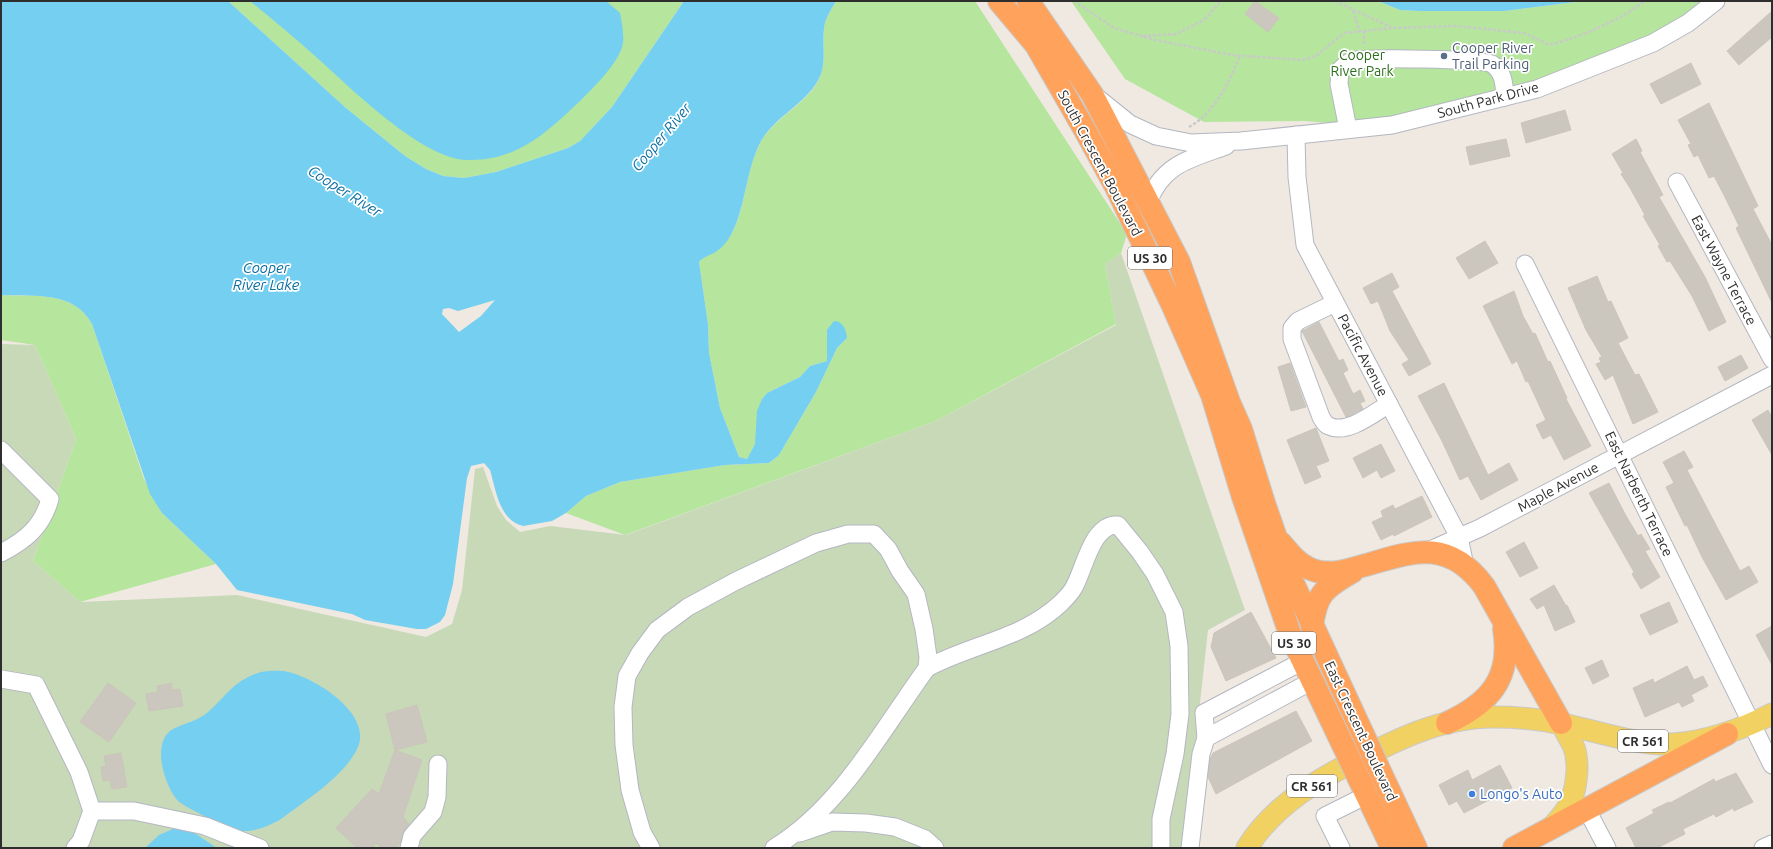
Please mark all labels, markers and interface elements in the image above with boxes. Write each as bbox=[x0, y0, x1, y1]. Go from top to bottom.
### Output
place label: Cooper River Trail Parking bbox=[1452, 40, 1534, 72]
park label: Cooper River Park bbox=[1331, 47, 1393, 79]
marker: Cooper River Trail Parking bbox=[1439, 51, 1449, 61]
street label: South Park Drive bbox=[1436, 79, 1540, 121]
street label: South Crescent Boulevard bbox=[1055, 87, 1145, 239]
water label: Cooper River bbox=[628, 99, 695, 174]
water label: Cooper River bbox=[305, 162, 386, 221]
street label: East Wayne Terrace bbox=[1688, 212, 1760, 328]
road number: US 30 bbox=[1128, 247, 1172, 269]
water label: Cooper River Lake bbox=[233, 259, 300, 293]
street label: Pacific Avenue bbox=[1335, 311, 1391, 399]
street label: East Narberth Terrace bbox=[1602, 429, 1676, 559]
street label: Maple Avenue bbox=[1515, 459, 1601, 515]
road number: US 30 bbox=[1272, 632, 1316, 654]
street label: East Crescent Boulevard bbox=[1322, 659, 1400, 803]
road number: CR 561 bbox=[1618, 730, 1668, 752]
road number: CR 561 bbox=[1287, 775, 1337, 797]
place label: Longo's Auto bbox=[1480, 786, 1563, 802]
marker: Longo's Auto bbox=[1467, 789, 1477, 799]

